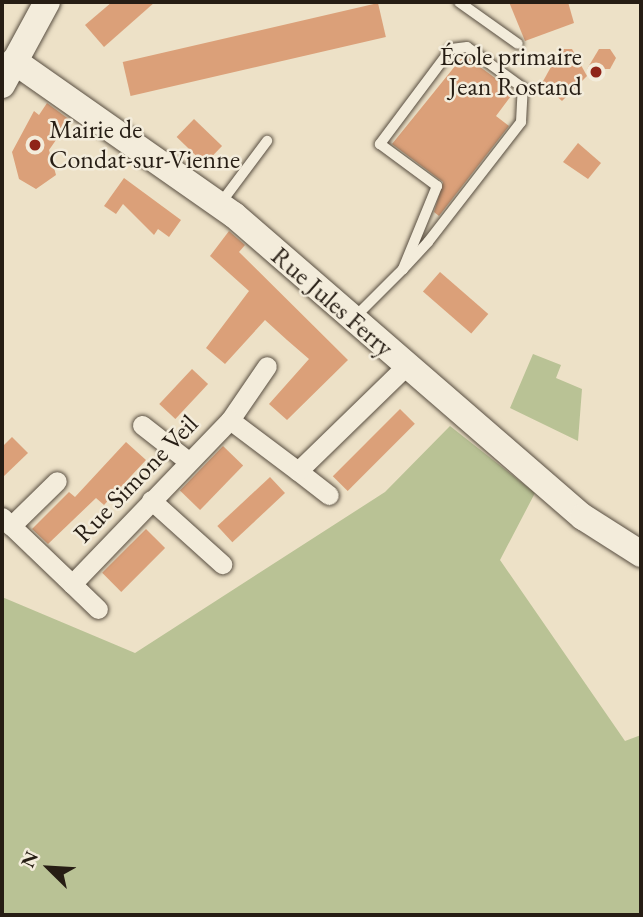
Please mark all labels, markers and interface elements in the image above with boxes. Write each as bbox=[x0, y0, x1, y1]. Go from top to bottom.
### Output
place label: École primaire Jean Rostand bbox=[440, 41, 582, 102]
marker: École primaire Jean Rostand bbox=[588, 64, 604, 80]
place label: Mairie de Condat-sur-Vienne bbox=[49, 114, 240, 176]
marker: Mairie de Condat-sur-Vienne bbox=[27, 137, 43, 153]
street label: Rue Jules Ferry bbox=[265, 241, 399, 363]
street label: Rue Simone Veil bbox=[67, 409, 205, 549]
north arrow bbox=[14, 833, 84, 903]
text: N bbox=[15, 847, 44, 871]

